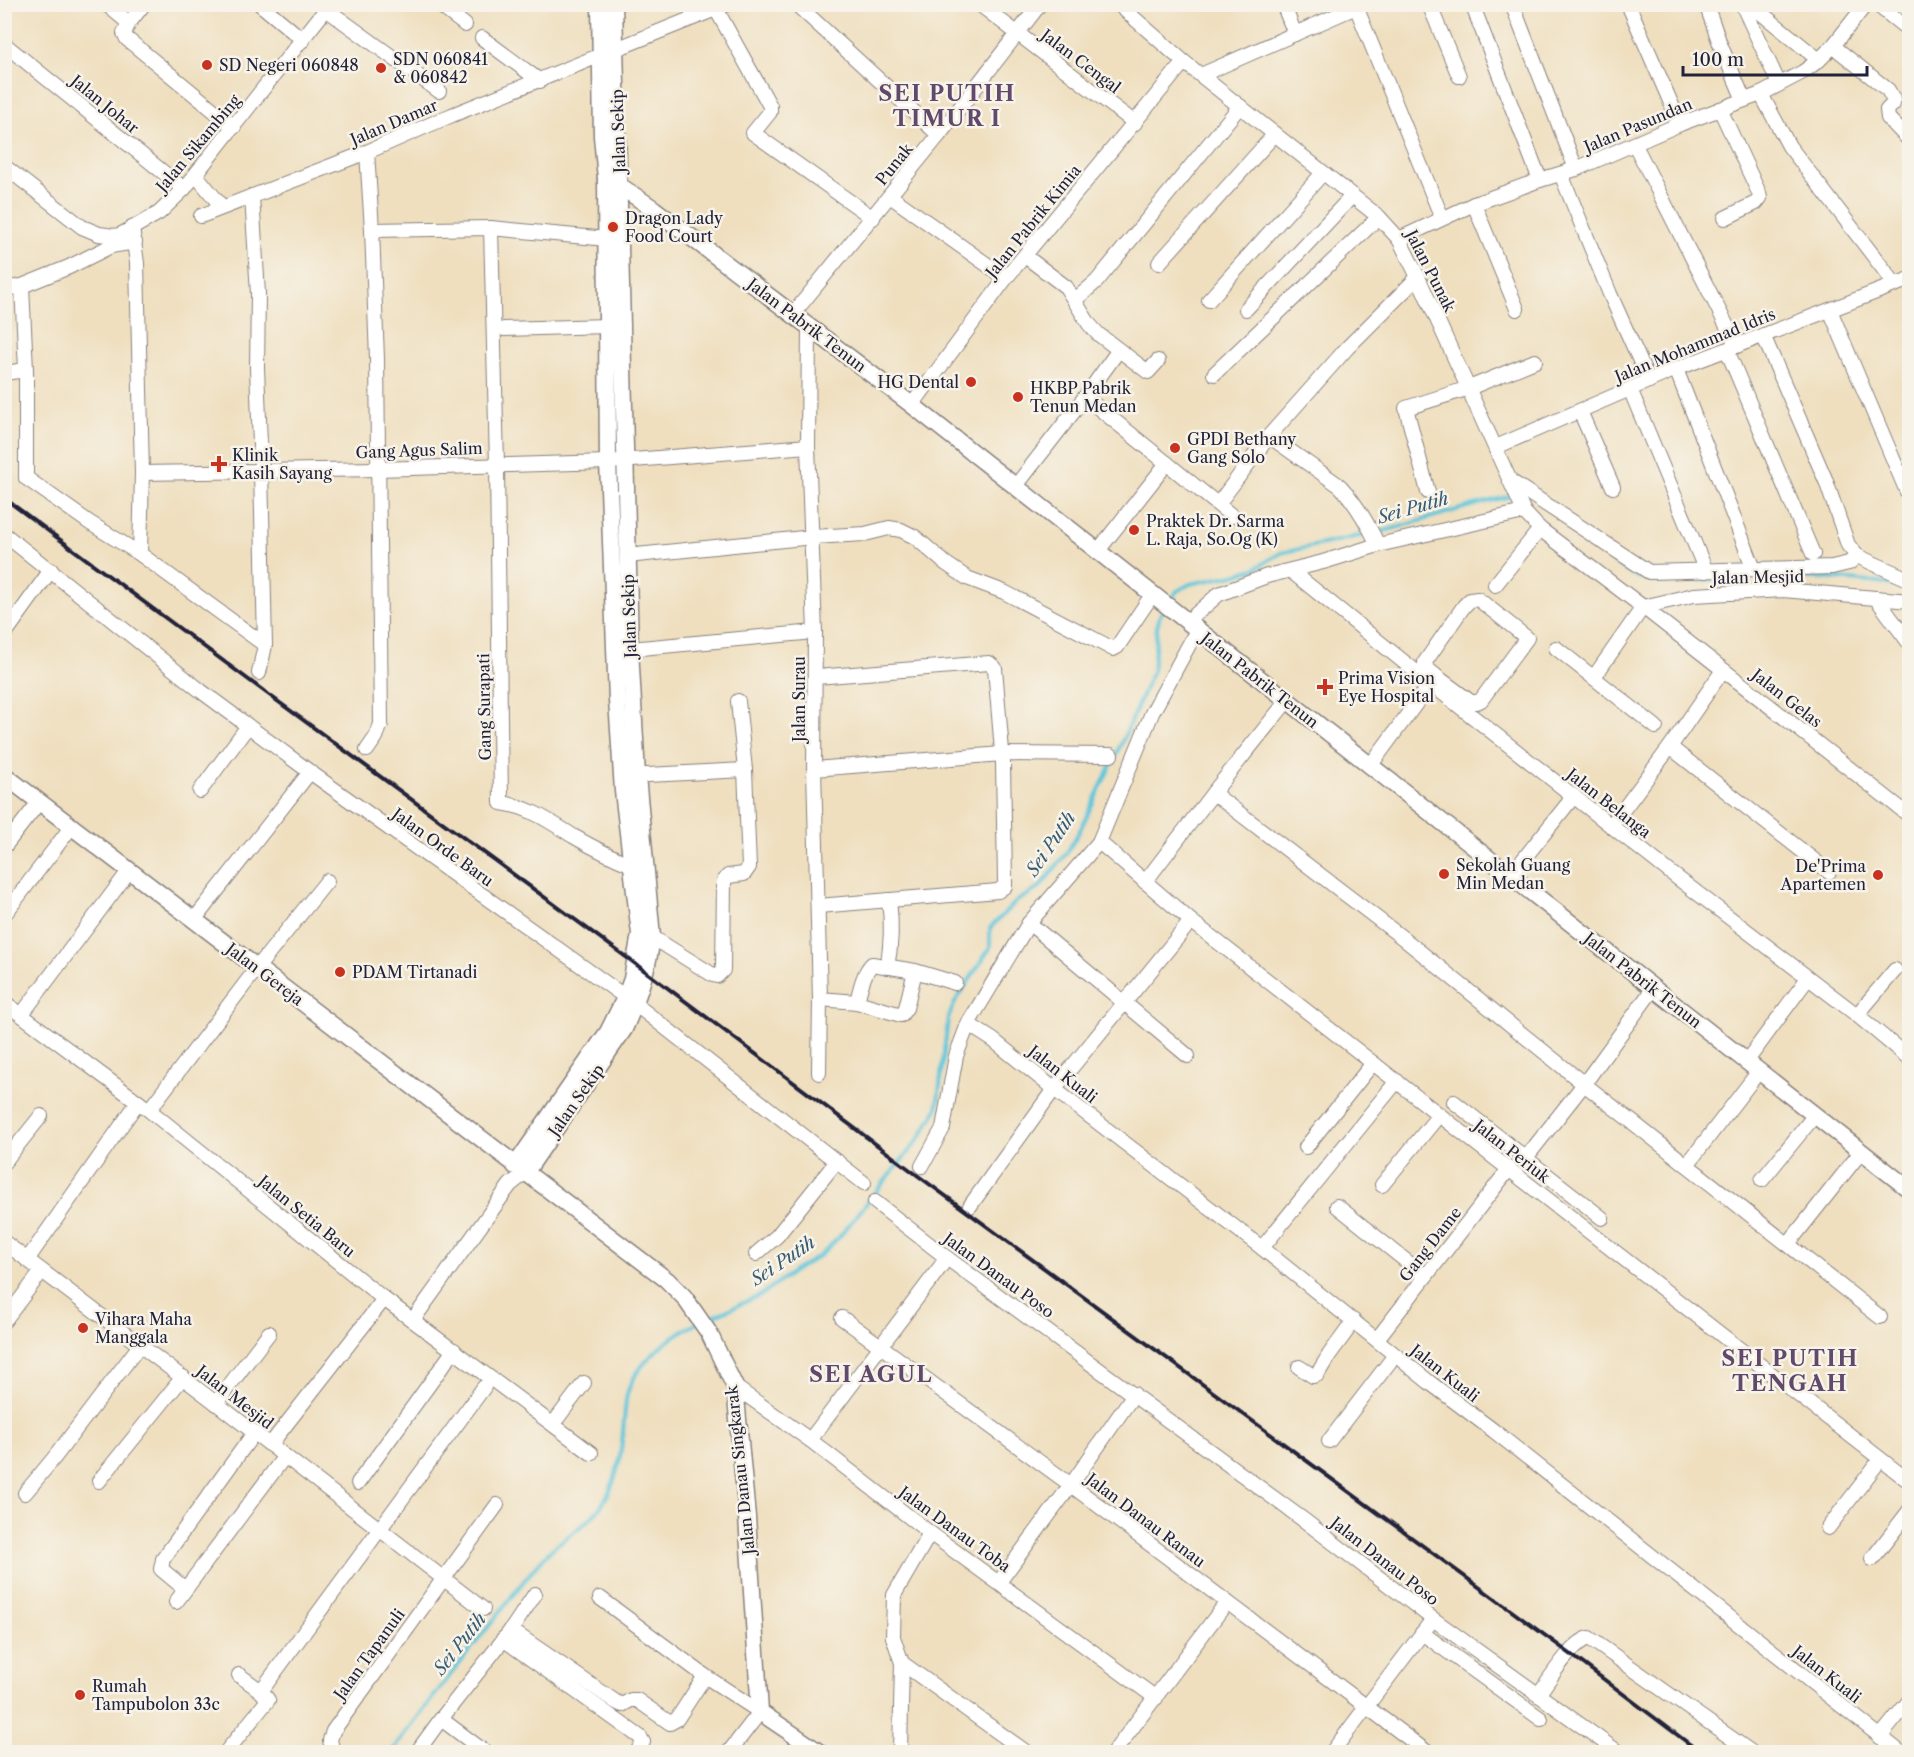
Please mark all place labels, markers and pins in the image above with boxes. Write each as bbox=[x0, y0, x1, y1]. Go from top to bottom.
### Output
place label: SDN 060841 & 060842 bbox=[393, 49, 488, 87]
place label: SD Negeri 060848 bbox=[219, 55, 359, 75]
marker: SD Negeri 060848 bbox=[200, 58, 214, 72]
marker: SDN 060841 & 060842 bbox=[374, 61, 388, 75]
place label: Dragon Lady Food Court bbox=[625, 208, 724, 246]
marker: Dragon Lady Food Court bbox=[606, 220, 620, 234]
place label: HG Dental bbox=[878, 372, 959, 392]
marker: HG Dental bbox=[964, 375, 978, 389]
place label: HKBP Pabrik Tenun Medan bbox=[1030, 378, 1137, 416]
marker: HKBP Pabrik Tenun Medan bbox=[1011, 390, 1025, 404]
place label: GPDI Bethany Gang Solo bbox=[1187, 429, 1297, 467]
marker: GPDI Bethany Gang Solo bbox=[1168, 441, 1182, 455]
place label: Klinik Kasih Sayang bbox=[232, 445, 332, 483]
marker: Klinik Kasih Sayang bbox=[210, 455, 228, 473]
place label: Praktek Dr. Sarma L. Raja, So.Og (K) bbox=[1146, 511, 1285, 549]
marker: Praktek Dr. Sarma L. Raja, So.Og (K) bbox=[1127, 523, 1141, 537]
place label: Prima Vision Eye Hospital bbox=[1338, 668, 1435, 706]
marker: Prima Vision Eye Hospital bbox=[1316, 678, 1334, 696]
place label: Sekolah Guang Min Medan bbox=[1456, 855, 1571, 893]
place label: De'Prima Apartemen bbox=[1780, 856, 1867, 894]
marker: Sekolah Guang Min Medan bbox=[1437, 867, 1451, 881]
marker: De'Prima Apartemen bbox=[1871, 868, 1885, 882]
place label: PDAM Tirtanadi bbox=[352, 962, 477, 982]
marker: PDAM Tirtanadi bbox=[333, 965, 347, 979]
place label: Vihara Maha Manggala bbox=[94, 1309, 193, 1347]
marker: Vihara Maha Manggala bbox=[76, 1321, 90, 1335]
place label: Rumah Tampubolon 33c bbox=[92, 1676, 220, 1714]
marker: Rumah Tampubolon 33c bbox=[73, 1688, 87, 1702]

